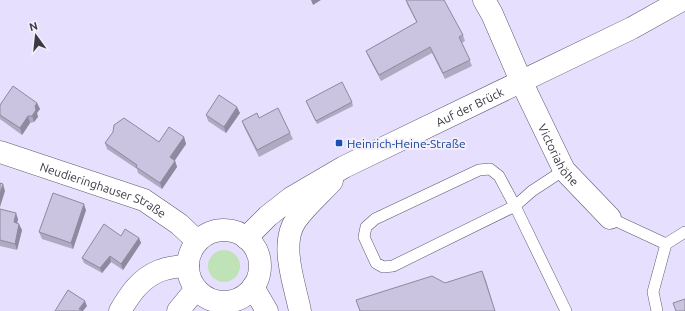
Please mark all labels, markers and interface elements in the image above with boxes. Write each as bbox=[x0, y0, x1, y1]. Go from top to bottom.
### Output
north arrow bbox=[16, 16, 56, 56]
text: N bbox=[28, 19, 39, 33]
street label: Auf der Brück bbox=[433, 85, 505, 128]
street label: Victoriahöhe bbox=[536, 122, 582, 188]
place label: Heinrich-Heine-Straße bbox=[347, 137, 466, 150]
marker: Heinrich-Heine-Straße bbox=[334, 138, 344, 148]
street label: Neudieringhauser Straße bbox=[38, 159, 169, 220]

